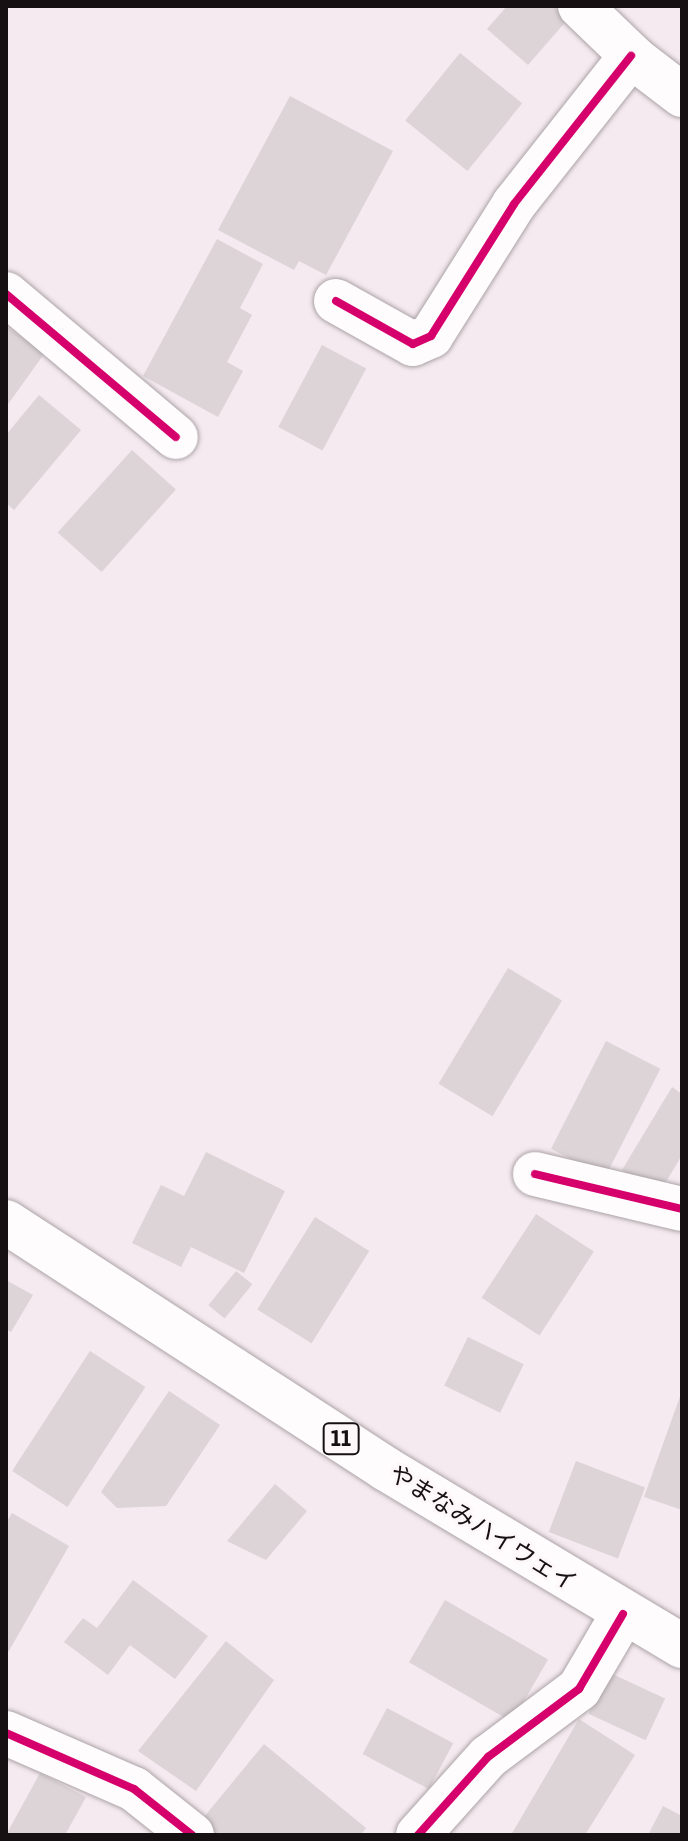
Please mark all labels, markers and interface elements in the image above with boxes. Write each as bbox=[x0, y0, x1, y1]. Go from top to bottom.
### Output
road number: 11 bbox=[321, 1421, 361, 1457]
street label: やまなみハイウェイ bbox=[384, 1459, 582, 1597]

